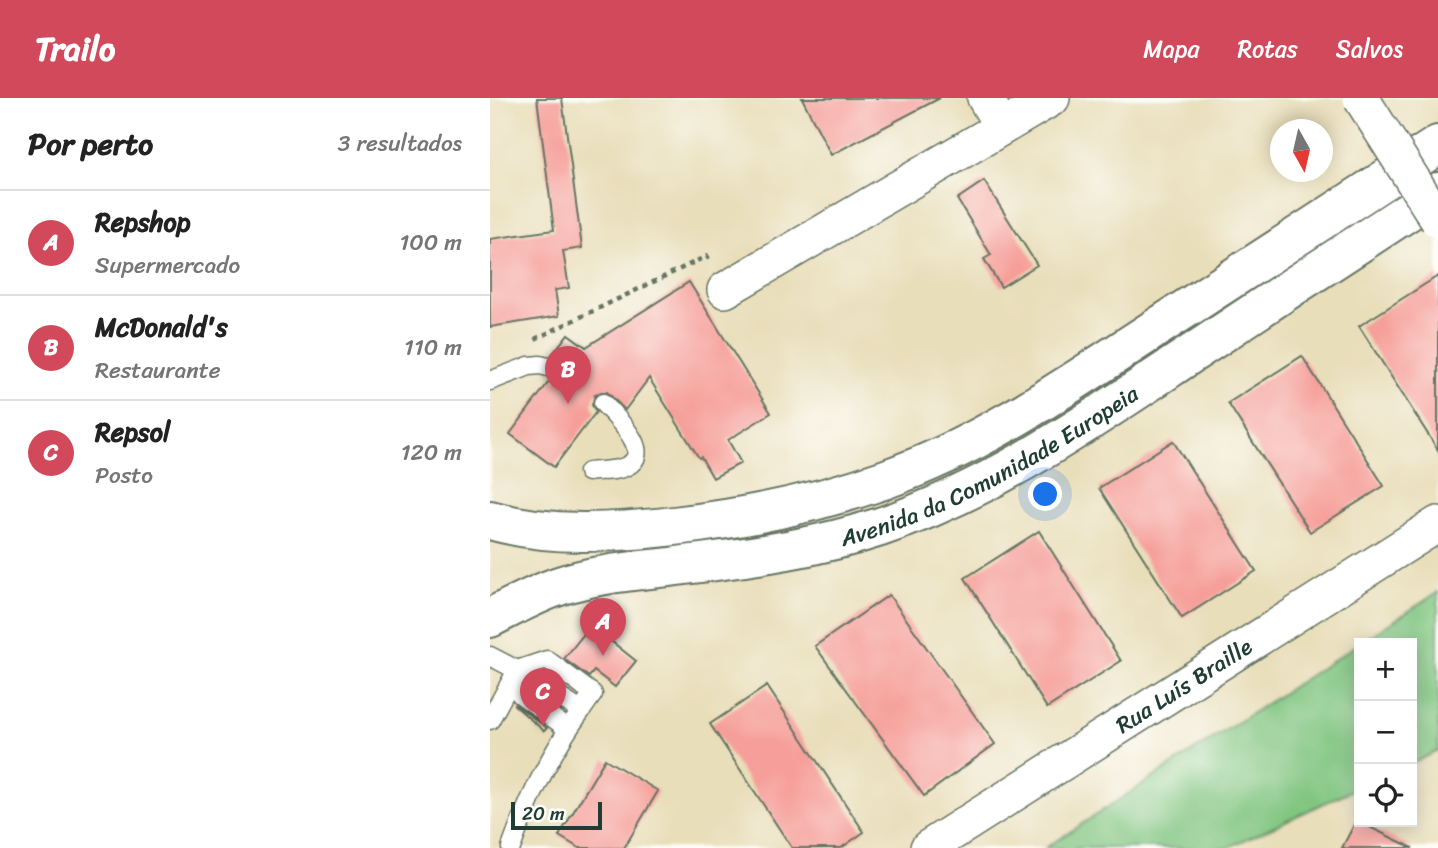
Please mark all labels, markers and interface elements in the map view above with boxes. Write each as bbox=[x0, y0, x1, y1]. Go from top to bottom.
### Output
text: Trailo bbox=[35, 20, 115, 78]
text: Mapa bbox=[1143, 28, 1200, 70]
text: Rotas bbox=[1238, 28, 1298, 70]
text: Salvos bbox=[1336, 28, 1403, 70]
text: Por perto bbox=[28, 117, 153, 171]
north arrow bbox=[1270, 119, 1333, 182]
text: 3 resultados bbox=[338, 123, 462, 164]
text: Repshop bbox=[95, 199, 190, 245]
text: A bbox=[43, 222, 59, 263]
text: 100 m bbox=[399, 222, 462, 263]
text: Supermercado bbox=[95, 245, 240, 286]
text: McDonald's bbox=[95, 304, 228, 350]
text: B bbox=[44, 327, 58, 368]
text: 110 m bbox=[404, 327, 462, 368]
pin: B bbox=[545, 346, 591, 404]
text: Restaurante bbox=[95, 350, 221, 391]
street label: Avenida da Comunidade Europeia bbox=[835, 374, 1148, 559]
text: Repsol bbox=[95, 409, 170, 455]
text: C bbox=[44, 432, 58, 473]
text: 120 m bbox=[401, 432, 462, 473]
text: Posto bbox=[95, 455, 153, 496]
your location bbox=[1028, 477, 1062, 511]
pin: A bbox=[580, 598, 626, 656]
street label: Rua Luís Braille bbox=[1107, 627, 1261, 745]
map controls bbox=[1354, 638, 1417, 827]
button: + bbox=[1354, 638, 1417, 701]
pin: C bbox=[520, 668, 566, 726]
button: − bbox=[1354, 701, 1417, 764]
button: locate bbox=[1354, 764, 1417, 827]
text: 20 m bbox=[522, 797, 565, 830]
scale bar bbox=[511, 799, 602, 831]

